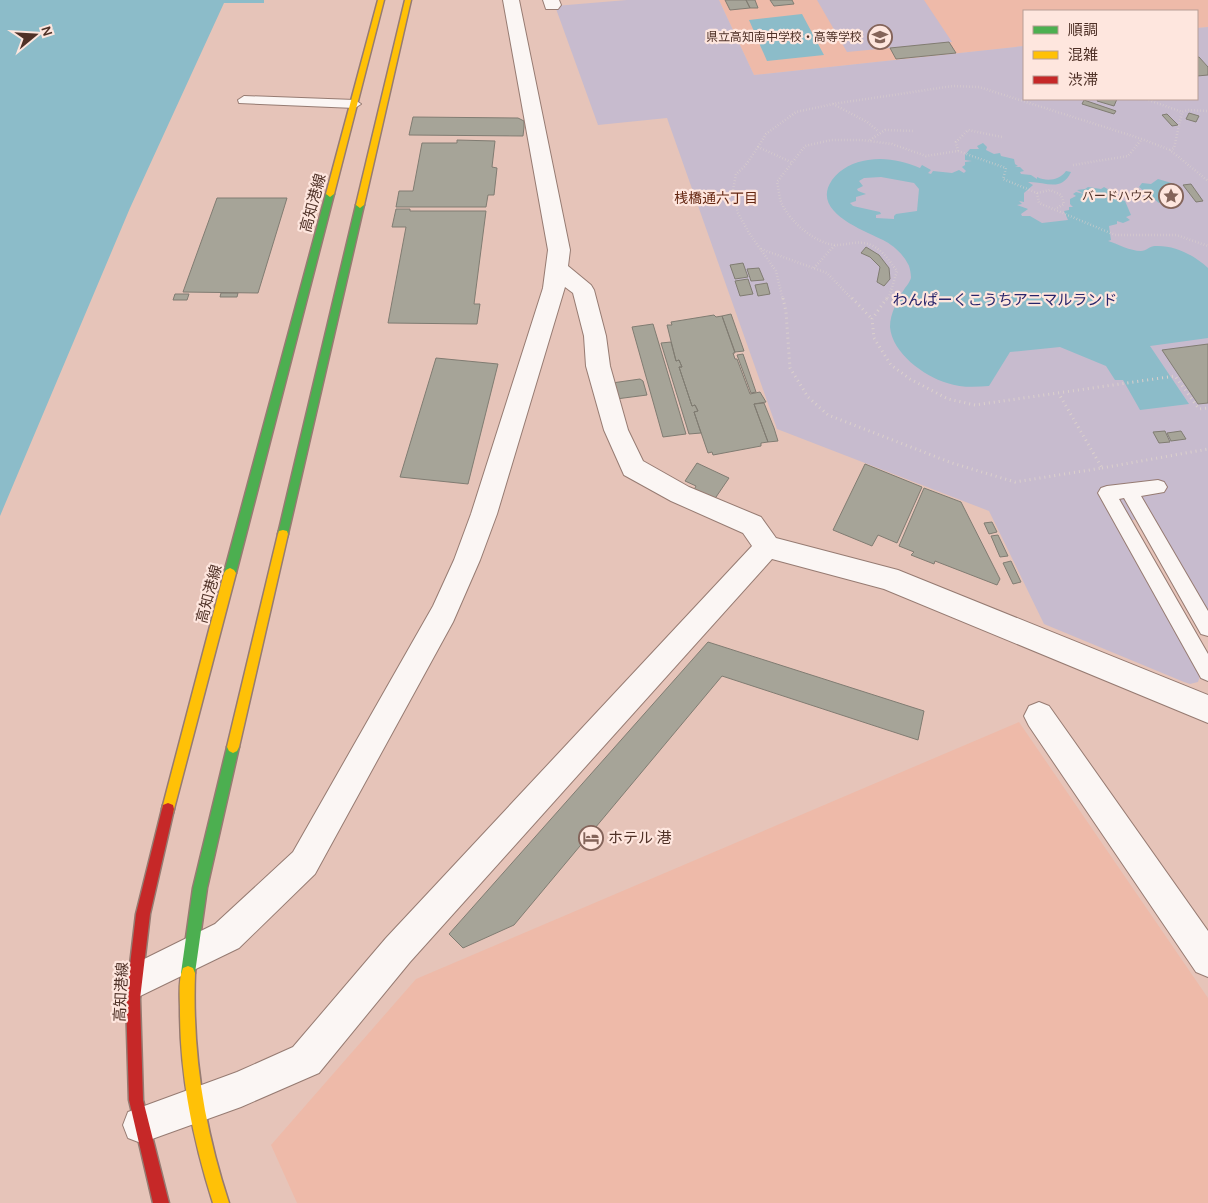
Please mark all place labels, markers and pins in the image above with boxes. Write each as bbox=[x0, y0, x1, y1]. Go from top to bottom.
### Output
school or university icon: 県立高知南中学校・高等学校 bbox=[867, 24, 893, 50]
place label: 県立高知南中学校・高等学校 bbox=[706, 30, 862, 44]
place icon: バードハウス bbox=[1158, 183, 1184, 209]
place label: バードハウス bbox=[1082, 189, 1154, 203]
hotel icon: ホテル 港 bbox=[578, 825, 604, 851]
place label: ホテル 港 bbox=[608, 829, 672, 847]

